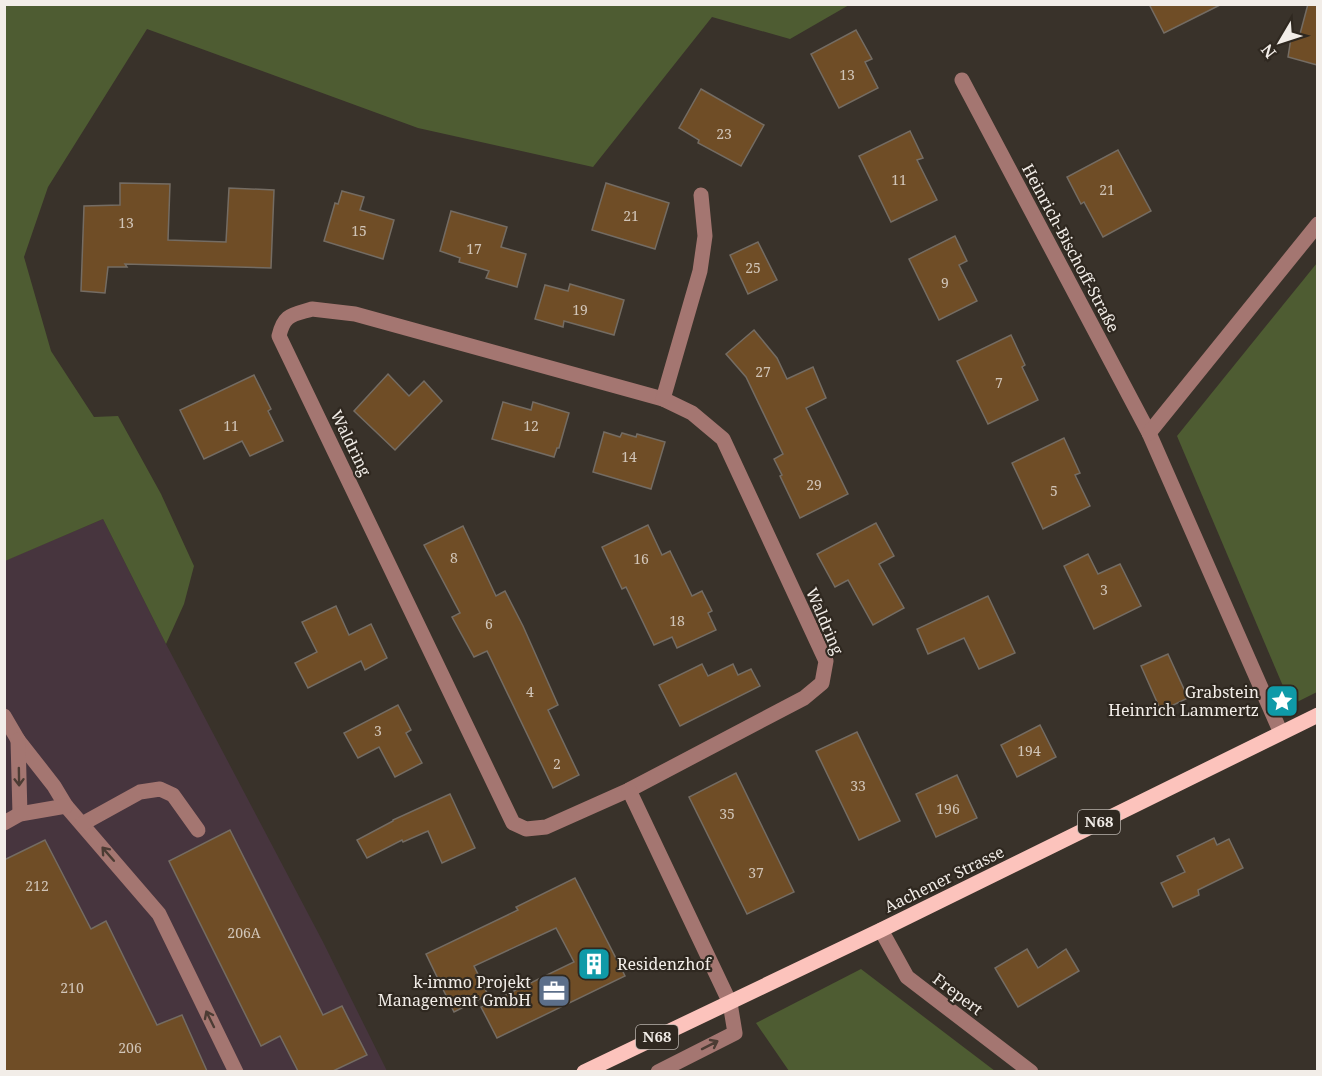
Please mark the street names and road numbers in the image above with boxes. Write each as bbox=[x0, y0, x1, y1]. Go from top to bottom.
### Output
street label: Heinrich-Bischoff-Straße bbox=[1017, 160, 1125, 336]
street label: Waldring bbox=[326, 406, 377, 480]
street label: Waldring bbox=[801, 584, 849, 658]
road number: N68 bbox=[1078, 810, 1120, 834]
street label: Aachener Strasse bbox=[880, 840, 1008, 918]
street label: Frepert bbox=[929, 968, 988, 1020]
road number: N68 bbox=[636, 1025, 678, 1049]

